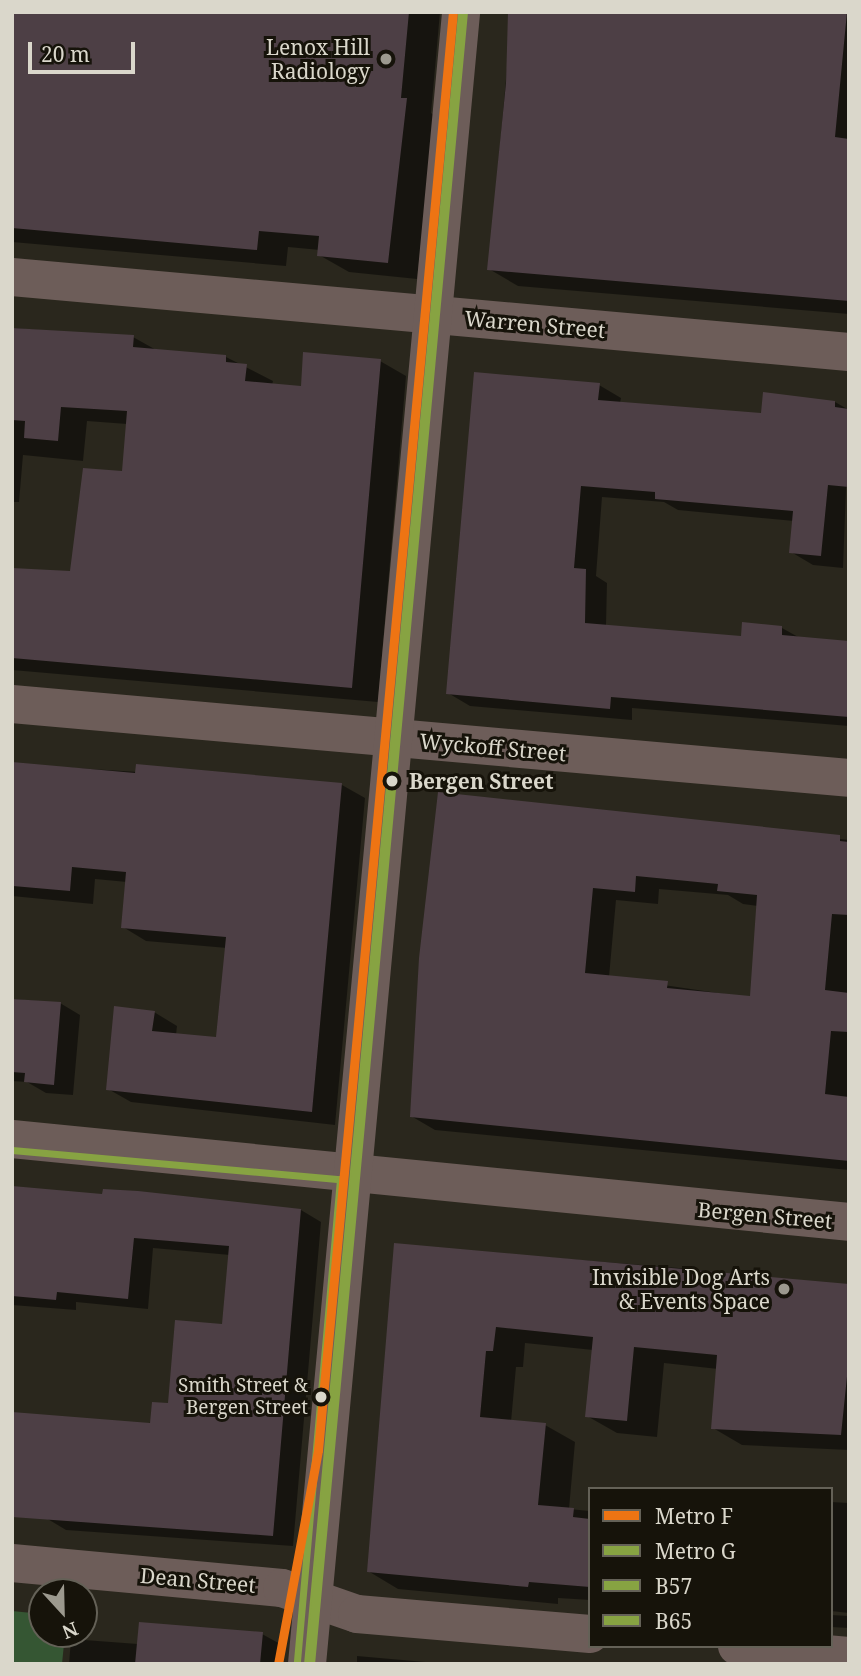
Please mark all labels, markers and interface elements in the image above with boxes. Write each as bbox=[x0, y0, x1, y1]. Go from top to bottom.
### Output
scale bar bbox=[32, 28, 138, 72]
place label: Lenox Hill Radiology bbox=[266, 34, 370, 84]
text: 20 m bbox=[41, 40, 90, 68]
marker: Lenox Hill Radiology bbox=[376, 49, 396, 69]
street label: Warren Street bbox=[464, 305, 606, 343]
street label: Wyckoff Street bbox=[419, 728, 567, 766]
place label: Bergen Street bbox=[409, 768, 554, 794]
marker: Bergen Street bbox=[381, 770, 403, 792]
street label: Bergen Street bbox=[697, 1197, 833, 1233]
place label: Invisible Dog Arts & Events Space bbox=[592, 1264, 770, 1314]
marker: Invisible Dog Arts & Events Space bbox=[776, 1281, 792, 1297]
place label: Smith Street & Bergen Street bbox=[178, 1375, 308, 1419]
marker: Smith Street & Bergen Street bbox=[314, 1390, 328, 1404]
legend bbox=[588, 1487, 833, 1648]
text: Metro F bbox=[655, 1502, 733, 1530]
text: Metro G bbox=[655, 1537, 736, 1565]
street label: Dean Street bbox=[139, 1562, 257, 1598]
text: B57 bbox=[655, 1572, 692, 1600]
north arrow bbox=[28, 1578, 98, 1648]
text: B65 bbox=[655, 1607, 692, 1635]
text: N bbox=[58, 1616, 82, 1645]

